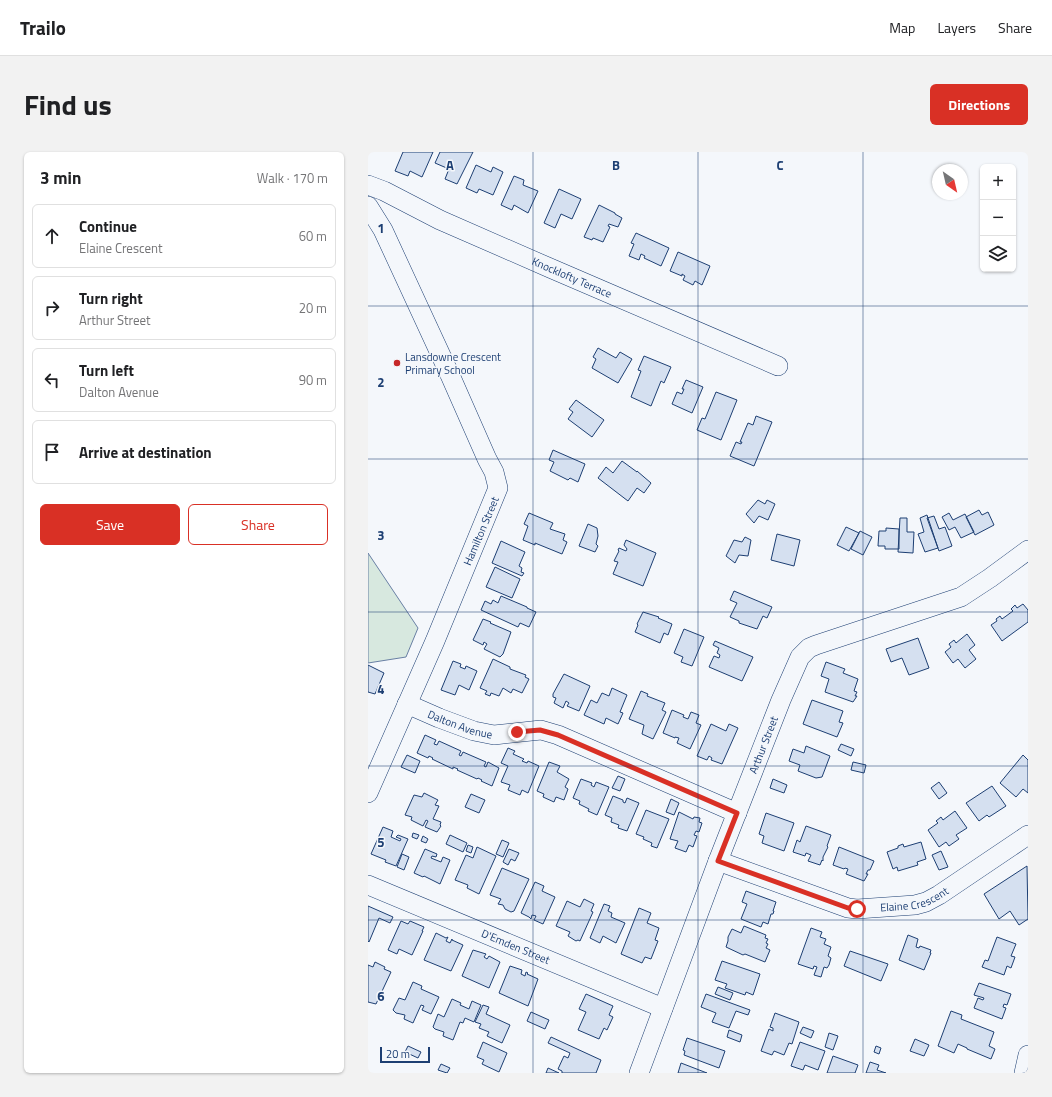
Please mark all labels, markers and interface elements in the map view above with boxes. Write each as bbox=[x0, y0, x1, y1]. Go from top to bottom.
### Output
text: Trailo bbox=[20, 13, 66, 42]
text: Map bbox=[889, 17, 915, 38]
text: Layers bbox=[937, 17, 976, 38]
text: Share bbox=[998, 17, 1032, 38]
text: Find us bbox=[24, 83, 112, 126]
button: Directions bbox=[930, 84, 1028, 125]
text: A bbox=[446, 155, 454, 175]
text: B bbox=[612, 155, 620, 175]
text: C bbox=[776, 155, 784, 175]
north arrow bbox=[932, 164, 968, 200]
map controls bbox=[980, 164, 1016, 272]
button: + bbox=[980, 164, 1016, 200]
text: 3 min bbox=[40, 165, 81, 191]
text: Walk · 170 m bbox=[257, 168, 328, 188]
button: − bbox=[980, 200, 1016, 236]
text: Continue bbox=[79, 215, 137, 238]
text: 1 bbox=[377, 218, 385, 238]
icon: ahead bbox=[41, 225, 63, 247]
text: 60 m bbox=[299, 226, 327, 246]
button: layers bbox=[980, 236, 1016, 272]
text: Elaine Crescent bbox=[79, 238, 163, 258]
street label: Knocklofty Terrace bbox=[529, 253, 615, 302]
text: Turn right bbox=[79, 287, 143, 310]
icon: right bbox=[41, 297, 63, 319]
text: 20 m bbox=[299, 298, 327, 318]
text: Arthur Street bbox=[79, 310, 151, 330]
place label: Lansdowne Crescent Primary School bbox=[405, 349, 501, 378]
marker: Lansdowne Crescent Primary School bbox=[392, 358, 402, 368]
text: Turn left bbox=[79, 359, 134, 382]
icon: left bbox=[41, 369, 63, 391]
text: 90 m bbox=[299, 370, 327, 390]
text: 2 bbox=[377, 372, 385, 392]
text: Dalton Avenue bbox=[79, 382, 159, 402]
icon: arrive bbox=[41, 441, 63, 463]
text: Arrive at destination bbox=[79, 441, 212, 464]
street label: Hamilton Street bbox=[459, 494, 503, 568]
button: Save bbox=[40, 504, 180, 545]
button: Share bbox=[188, 504, 328, 545]
text: 3 bbox=[377, 525, 385, 545]
text: 4 bbox=[377, 679, 385, 699]
street label: Dalton Avenue bbox=[425, 706, 494, 743]
street label: Arthur Street bbox=[745, 714, 782, 776]
route end bbox=[508, 723, 526, 741]
text: 5 bbox=[377, 832, 385, 852]
street label: Elaine Crescent bbox=[880, 883, 952, 915]
route start bbox=[848, 900, 866, 918]
street label: D'Emden Street bbox=[479, 925, 552, 968]
text: 6 bbox=[377, 986, 385, 1006]
scale bar bbox=[380, 1045, 430, 1064]
text: 20 m bbox=[386, 1046, 410, 1062]

